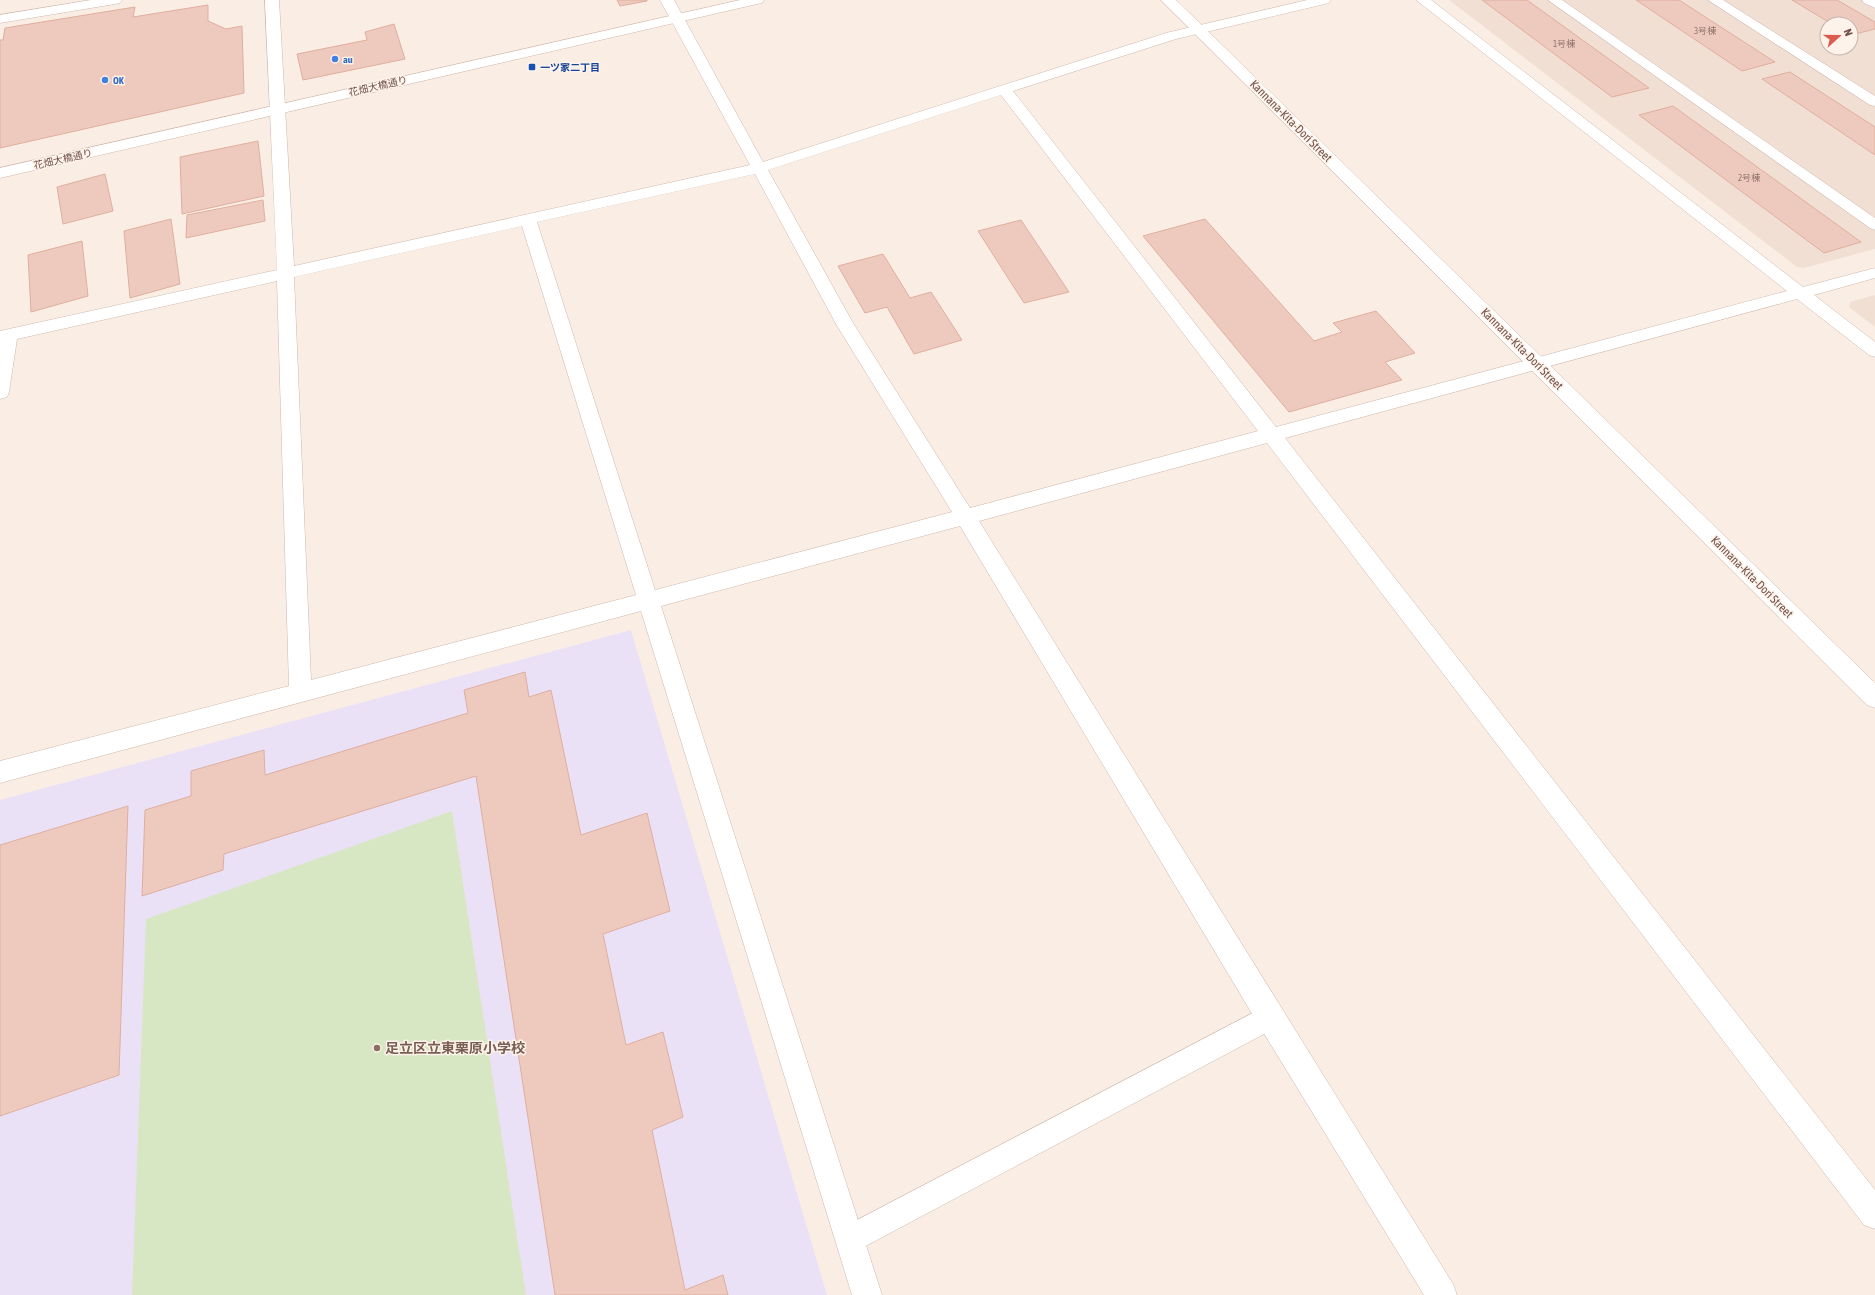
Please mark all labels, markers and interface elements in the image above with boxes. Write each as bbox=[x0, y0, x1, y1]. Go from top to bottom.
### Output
north arrow bbox=[1819, 16, 1859, 56]
house number: 3号棟 bbox=[1694, 25, 1717, 36]
text: N bbox=[1842, 27, 1855, 38]
house number: 1号棟 bbox=[1553, 38, 1576, 49]
marker: au bbox=[330, 54, 340, 64]
place label: au bbox=[343, 54, 353, 65]
marker: 一ツ家二丁目 bbox=[527, 62, 537, 72]
place label: 一ツ家二丁目 bbox=[540, 62, 600, 73]
street label: 花畑大橋通り bbox=[348, 74, 408, 98]
marker: OK bbox=[100, 75, 110, 85]
place label: OK bbox=[113, 75, 124, 86]
street label: Kannana-Kita-Dori Street bbox=[1247, 77, 1335, 165]
street label: 花畑大橋通り bbox=[33, 147, 93, 171]
house number: 2号棟 bbox=[1738, 172, 1761, 183]
street label: Kannana-Kita-Dori Street bbox=[1478, 305, 1566, 393]
street label: Kannana-Kita-Dori Street bbox=[1708, 533, 1796, 621]
place label: 足立区立東栗原小学校 bbox=[385, 1040, 525, 1056]
marker: 足立区立東栗原小学校 bbox=[372, 1043, 382, 1053]

